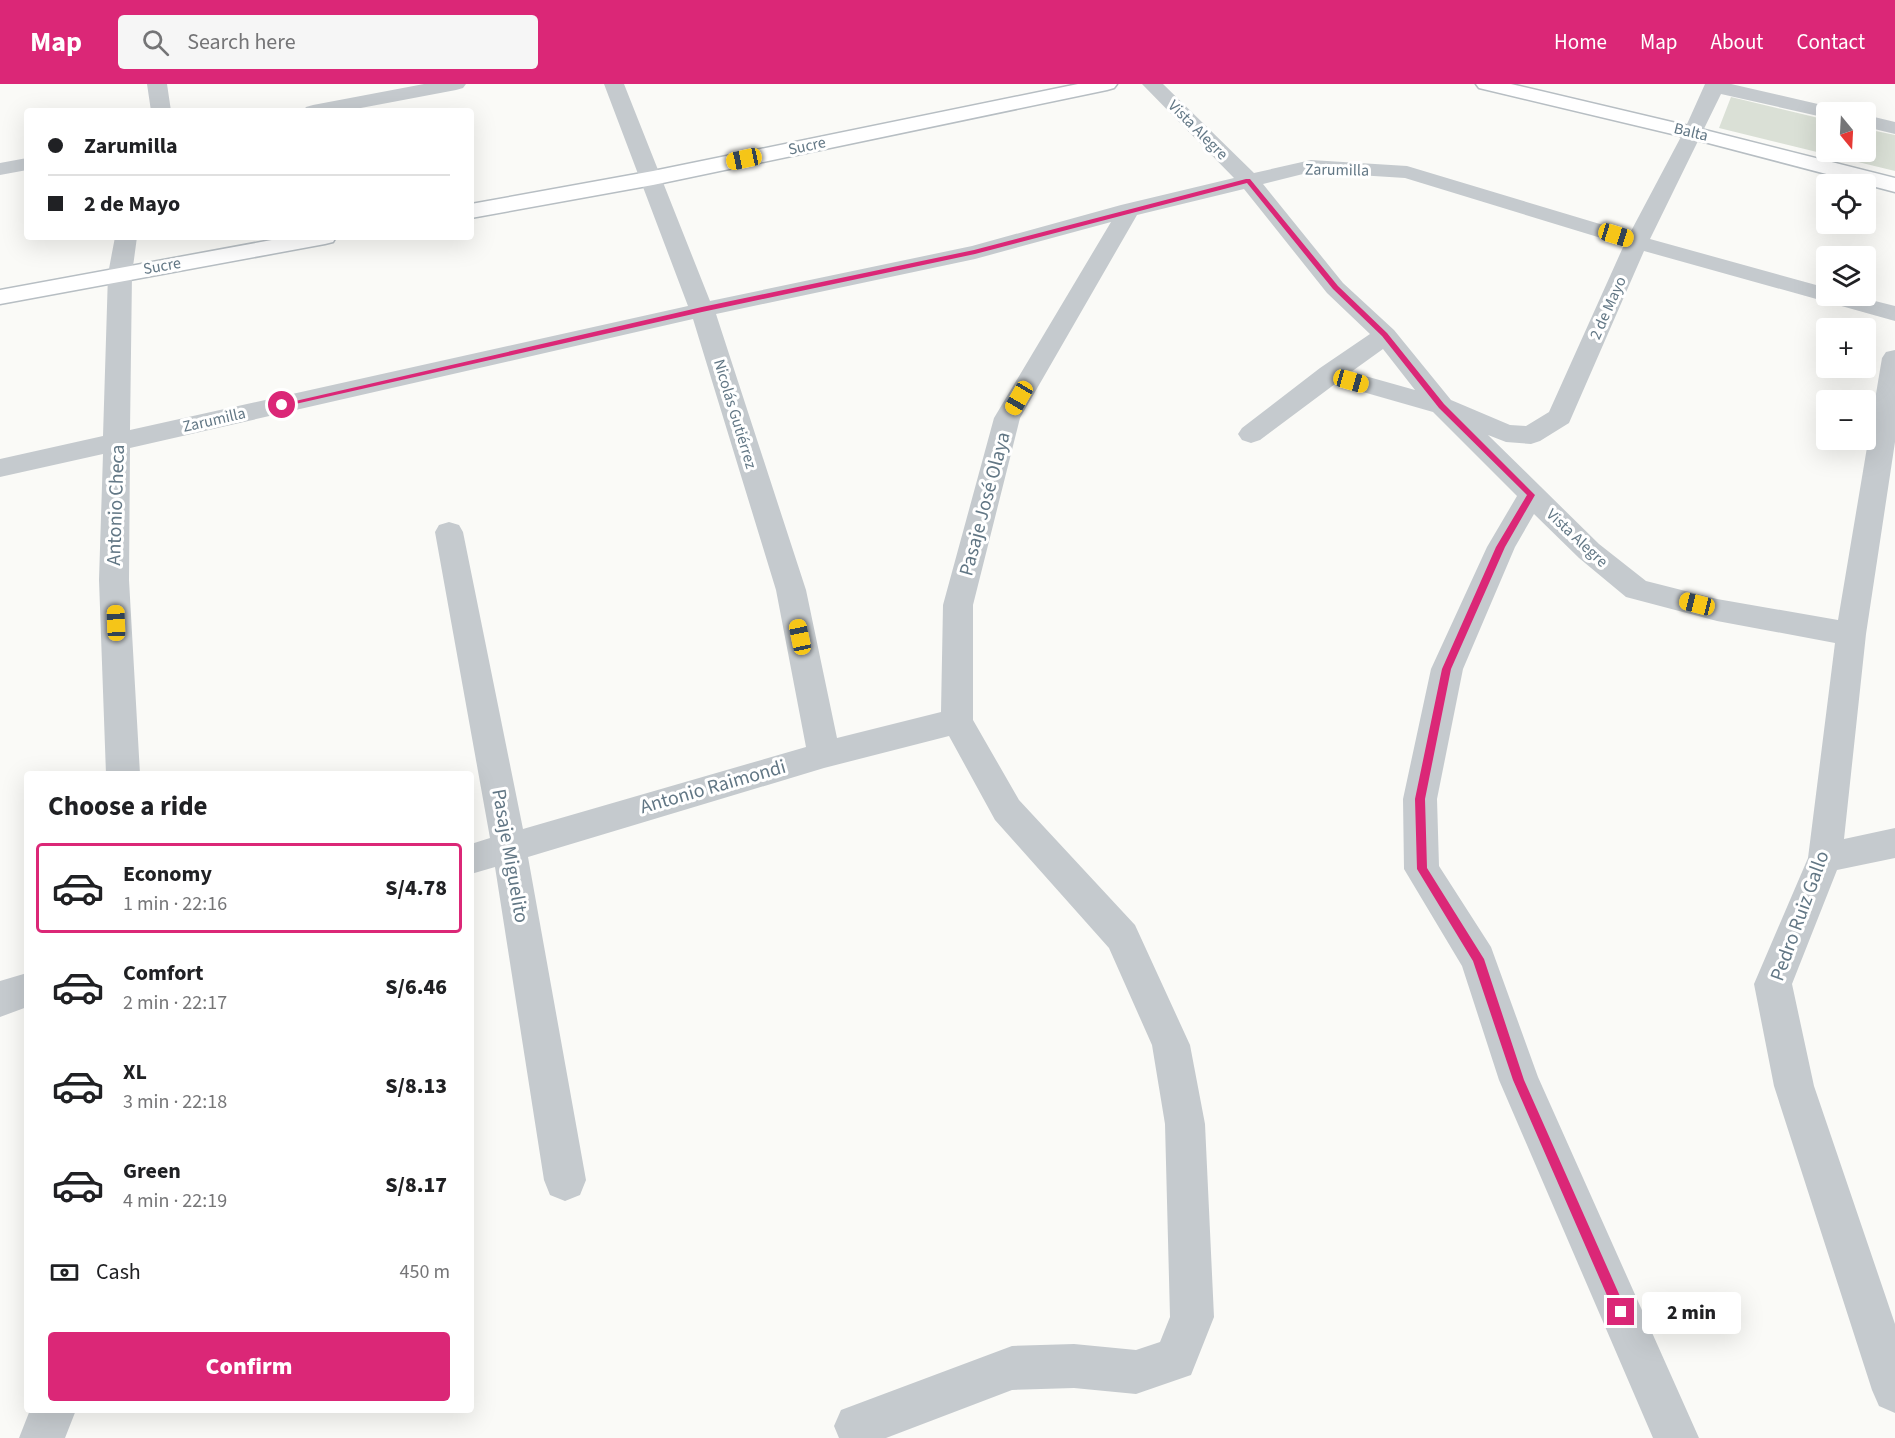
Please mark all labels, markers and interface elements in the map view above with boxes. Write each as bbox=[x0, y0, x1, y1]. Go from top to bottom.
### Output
search box bbox=[118, 15, 538, 69]
text: Map bbox=[30, 22, 82, 62]
icon: search bbox=[139, 26, 172, 59]
text: Search here bbox=[187, 26, 296, 58]
text: Home bbox=[1554, 27, 1607, 57]
text: Map bbox=[1640, 27, 1678, 57]
text: About bbox=[1711, 27, 1763, 57]
text: Contact bbox=[1796, 27, 1865, 57]
street label: Vista Alegre bbox=[1163, 95, 1233, 165]
north arrow bbox=[1816, 102, 1876, 162]
map controls bbox=[1816, 102, 1876, 450]
street label: Balta bbox=[1672, 117, 1710, 147]
text: Zarumilla bbox=[84, 130, 178, 162]
street label: Sucre bbox=[786, 131, 828, 161]
car bbox=[725, 146, 763, 172]
street label: Zarumilla bbox=[1305, 158, 1369, 182]
button: locate bbox=[1816, 174, 1876, 234]
text: 2 de Mayo bbox=[84, 188, 180, 220]
car bbox=[1596, 221, 1636, 249]
button: layers bbox=[1816, 246, 1876, 306]
street label: Sucre bbox=[141, 252, 183, 280]
street label: 2 de Mayo bbox=[1584, 273, 1632, 343]
button: + bbox=[1816, 318, 1876, 378]
street label: Nicolás Gutiérrez bbox=[708, 357, 762, 472]
car bbox=[1331, 367, 1371, 395]
car bbox=[1002, 378, 1036, 418]
button: − bbox=[1816, 390, 1876, 450]
route start bbox=[268, 391, 295, 418]
street label: Zarumilla bbox=[180, 402, 248, 438]
street label: Pasaje José Olaya bbox=[952, 429, 1018, 579]
street label: Antonio Checa bbox=[100, 444, 132, 566]
street label: Vista Alegre bbox=[1541, 504, 1613, 572]
car bbox=[1677, 591, 1717, 617]
car bbox=[106, 605, 126, 641]
car bbox=[787, 618, 813, 656]
street label: Antonio Raimondi bbox=[637, 753, 789, 821]
text: Choose a ride bbox=[48, 787, 208, 826]
street label: Pasaje Miguelito bbox=[484, 787, 536, 925]
street label: Pedro Ruiz Gallo bbox=[1763, 847, 1837, 985]
text: Economy bbox=[123, 858, 212, 890]
icon: car bbox=[51, 861, 105, 915]
text: S/4.78 bbox=[385, 872, 447, 904]
text: 1 min · 22:16 bbox=[123, 890, 227, 918]
text: Comfort bbox=[123, 957, 204, 989]
icon: car bbox=[51, 960, 105, 1014]
text: S/6.46 bbox=[385, 971, 447, 1003]
text: 2 min · 22:17 bbox=[123, 989, 227, 1017]
text: XL bbox=[123, 1056, 147, 1088]
icon: car bbox=[51, 1059, 105, 1113]
text: S/8.13 bbox=[385, 1070, 447, 1102]
text: 3 min · 22:18 bbox=[123, 1088, 227, 1116]
text: Green bbox=[123, 1155, 181, 1187]
icon: car bbox=[51, 1158, 105, 1212]
text: S/8.17 bbox=[385, 1169, 447, 1201]
text: 4 min · 22:19 bbox=[123, 1187, 227, 1215]
icon: cash bbox=[48, 1256, 81, 1289]
text: Cash bbox=[96, 1256, 141, 1288]
text: 450 m bbox=[400, 1258, 450, 1286]
callout: 2 min bbox=[1642, 1291, 1741, 1333]
route end bbox=[1607, 1298, 1634, 1325]
text: 2 min bbox=[1667, 1299, 1716, 1327]
button: Confirm bbox=[48, 1332, 450, 1401]

